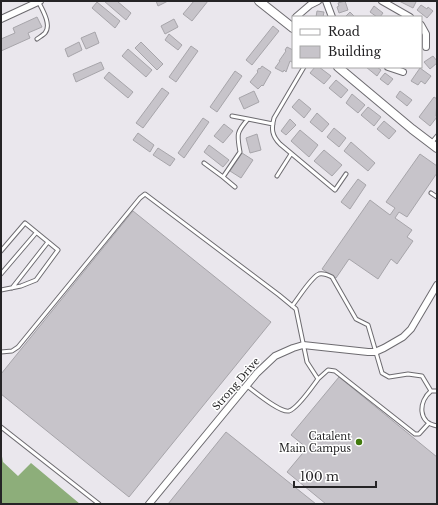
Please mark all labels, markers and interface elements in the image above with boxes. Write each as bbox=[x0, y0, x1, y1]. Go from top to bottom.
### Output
legend bbox=[292, 16, 422, 68]
text: Road bbox=[328, 24, 360, 39]
text: Building bbox=[328, 44, 382, 59]
street label: Strong Drive bbox=[210, 355, 263, 413]
place label: Catalent Main Campus bbox=[279, 430, 351, 455]
marker: Catalent Main Campus bbox=[354, 437, 364, 447]
scale bar bbox=[294, 463, 376, 489]
text: 100 m bbox=[300, 469, 339, 484]

